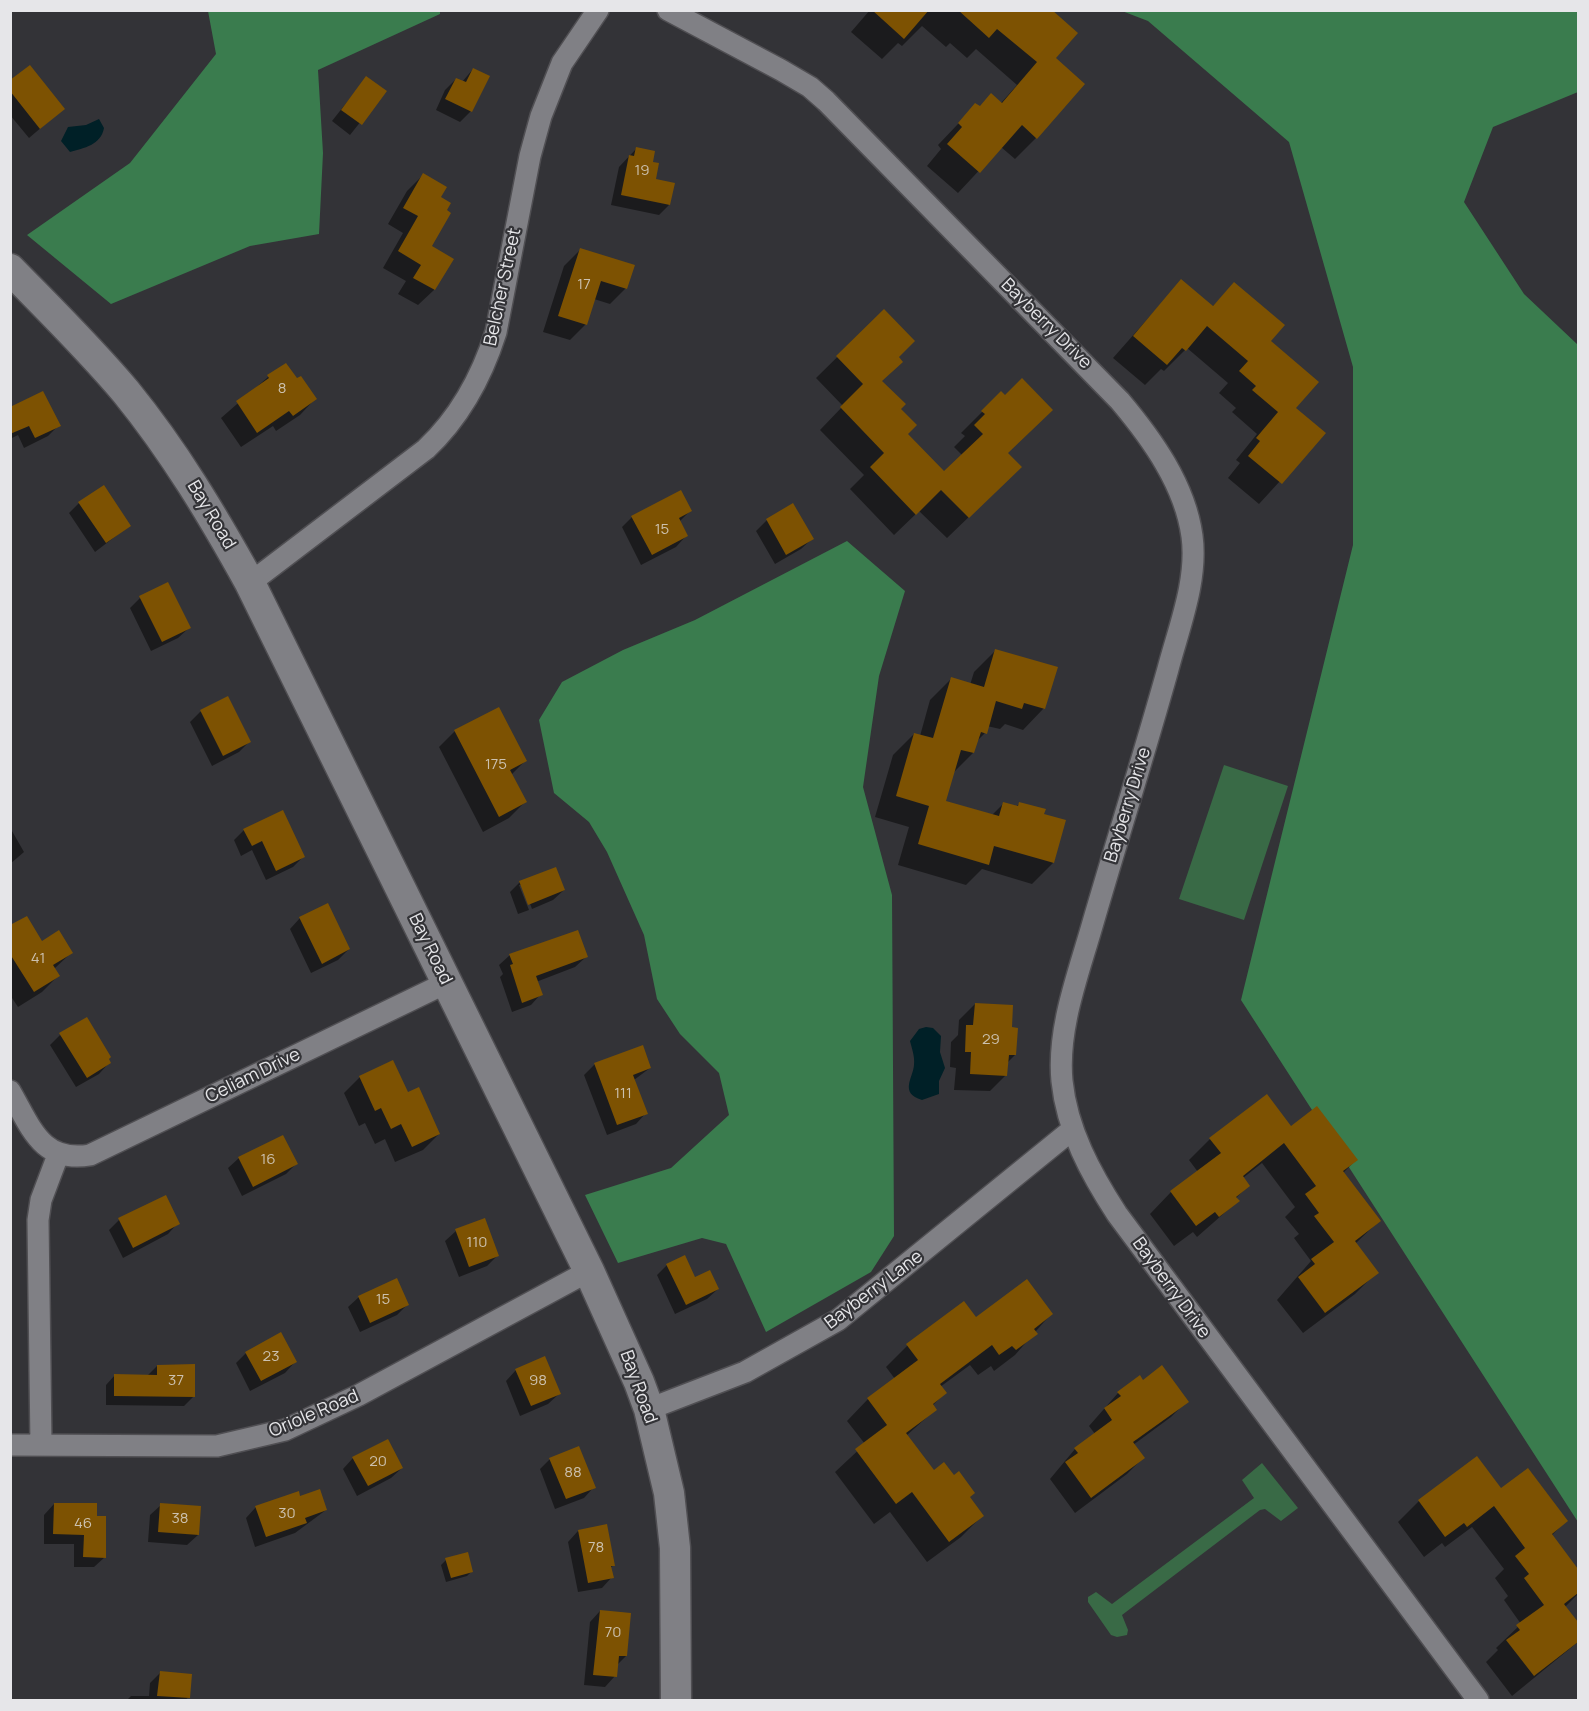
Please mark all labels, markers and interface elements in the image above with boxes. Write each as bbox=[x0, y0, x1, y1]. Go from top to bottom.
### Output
house number: 19 bbox=[634, 162, 650, 180]
street label: Belcher Street bbox=[480, 226, 526, 348]
street label: Bayberry Drive bbox=[996, 274, 1096, 374]
house number: 17 bbox=[577, 276, 591, 294]
house number: 8 bbox=[278, 380, 286, 398]
street label: Bay Road bbox=[182, 477, 240, 553]
house number: 15 bbox=[655, 521, 669, 539]
street label: Bayberry Drive bbox=[1100, 745, 1156, 865]
house number: 175 bbox=[485, 756, 507, 774]
street label: Bay Road bbox=[404, 910, 456, 988]
house number: 41 bbox=[31, 950, 45, 968]
house number: 29 bbox=[982, 1031, 1000, 1049]
street label: Celiam Drive bbox=[202, 1044, 304, 1108]
house number: 111 bbox=[614, 1085, 632, 1103]
house number: 16 bbox=[260, 1151, 276, 1169]
street label: Bayberry Drive bbox=[1127, 1233, 1215, 1343]
house number: 110 bbox=[467, 1234, 487, 1252]
street label: Bayberry Lane bbox=[821, 1246, 927, 1334]
house number: 15 bbox=[376, 1291, 390, 1309]
street label: Bay Road bbox=[615, 1347, 661, 1427]
house number: 23 bbox=[263, 1348, 279, 1366]
house number: 37 bbox=[168, 1372, 184, 1390]
house number: 98 bbox=[529, 1372, 547, 1390]
street label: Oriole Road bbox=[266, 1385, 362, 1443]
house number: 20 bbox=[369, 1453, 387, 1471]
house number: 88 bbox=[564, 1464, 582, 1482]
house number: 30 bbox=[278, 1505, 296, 1523]
house number: 38 bbox=[171, 1510, 189, 1528]
house number: 46 bbox=[74, 1515, 92, 1533]
house number: 78 bbox=[588, 1539, 604, 1557]
house number: 70 bbox=[605, 1624, 621, 1642]

